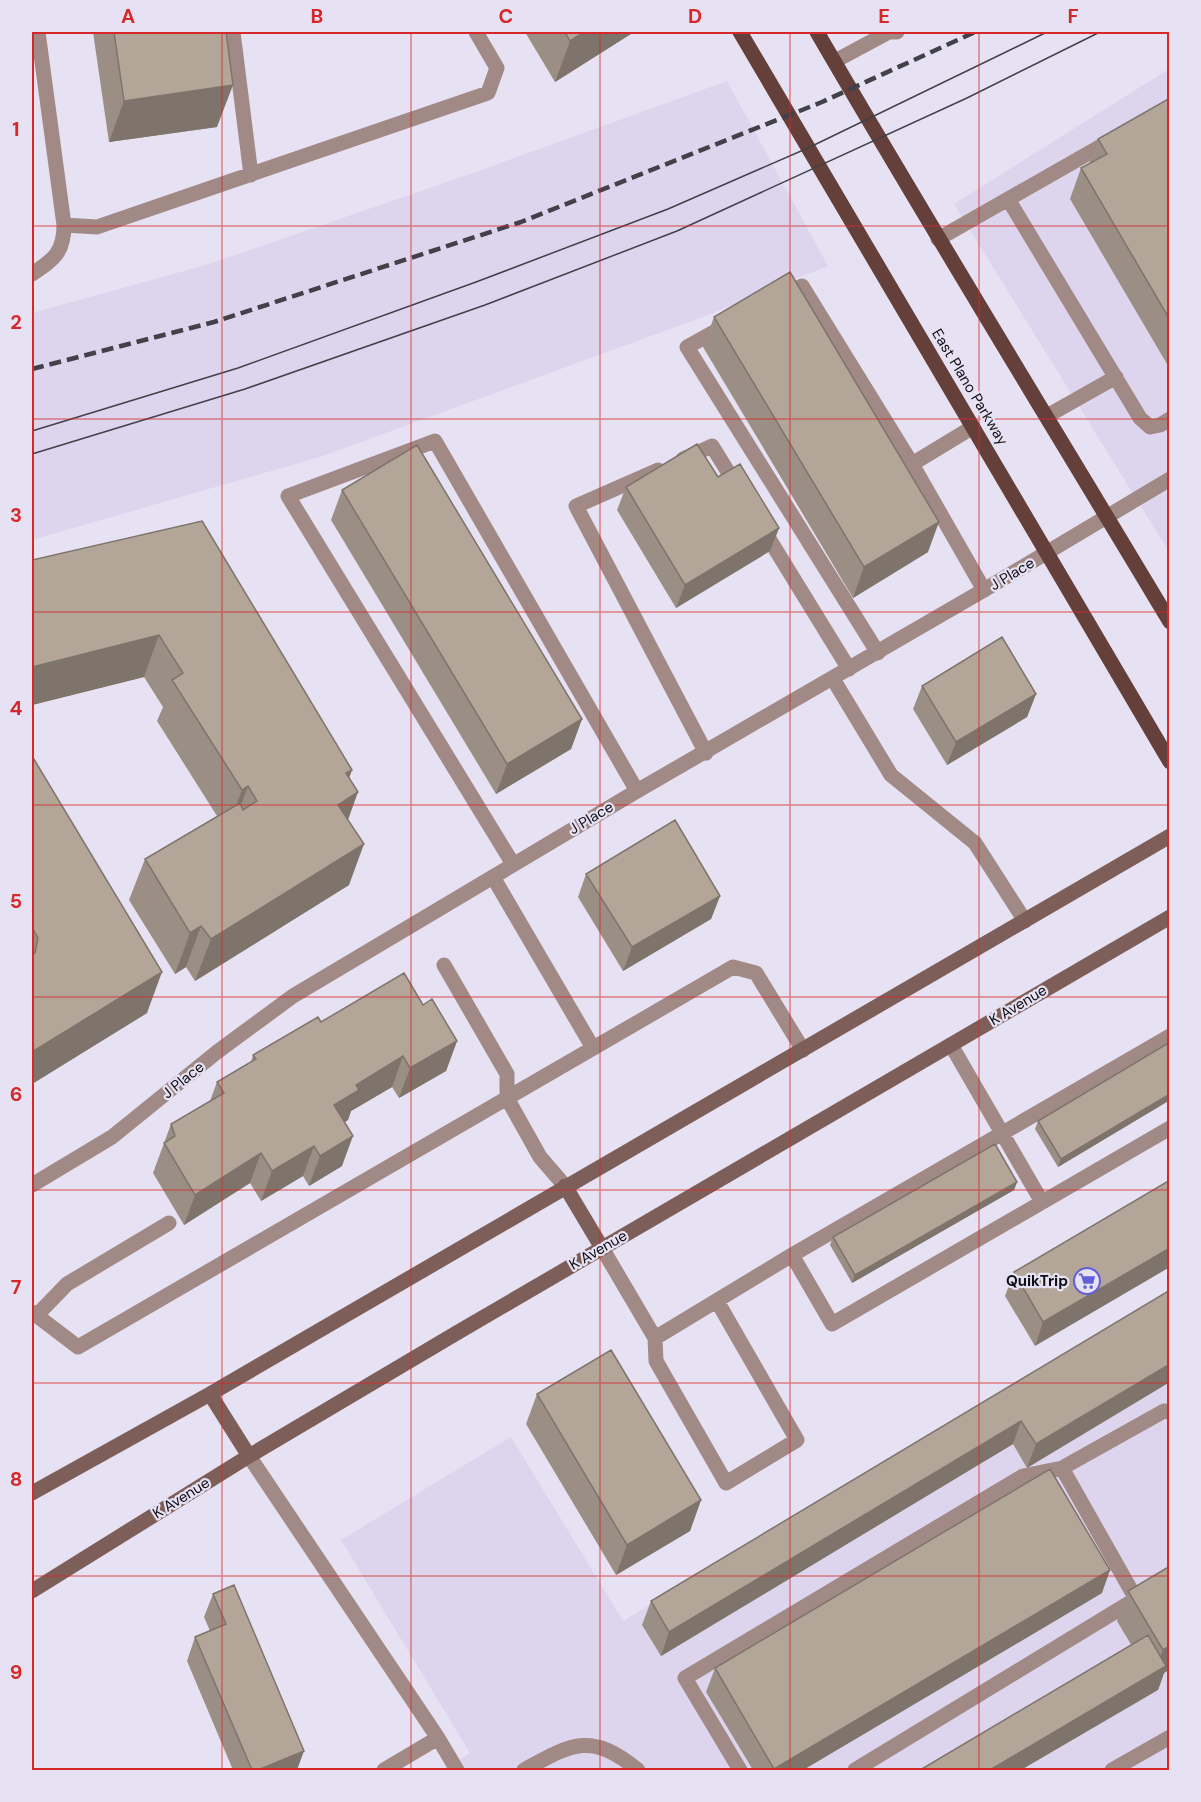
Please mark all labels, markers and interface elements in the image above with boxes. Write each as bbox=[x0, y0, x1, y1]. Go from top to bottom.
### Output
text: A bbox=[121, 3, 135, 29]
text: B bbox=[311, 3, 323, 29]
text: C bbox=[499, 3, 513, 29]
text: D bbox=[688, 3, 702, 29]
text: E bbox=[878, 3, 890, 29]
text: F bbox=[1067, 3, 1079, 29]
text: 1 bbox=[12, 116, 20, 142]
text: 2 bbox=[10, 309, 22, 335]
street label: East Plano Parkway bbox=[927, 325, 1013, 449]
text: 3 bbox=[10, 502, 22, 528]
street label: J Place bbox=[986, 553, 1038, 595]
text: 4 bbox=[10, 695, 23, 721]
street label: J Place bbox=[565, 797, 617, 839]
text: 5 bbox=[10, 888, 22, 914]
street label: K Avenue bbox=[986, 980, 1050, 1030]
street label: J Place bbox=[158, 1057, 208, 1103]
text: 6 bbox=[10, 1081, 22, 1107]
street label: K Avenue bbox=[565, 1225, 631, 1275]
supermarket icon: QuikTrip bbox=[1072, 1266, 1102, 1296]
place label: QuikTrip bbox=[1006, 1271, 1068, 1291]
text: 7 bbox=[11, 1274, 22, 1300]
text: 8 bbox=[10, 1466, 22, 1492]
street label: K Avenue bbox=[149, 1473, 213, 1523]
text: 9 bbox=[10, 1659, 22, 1685]

